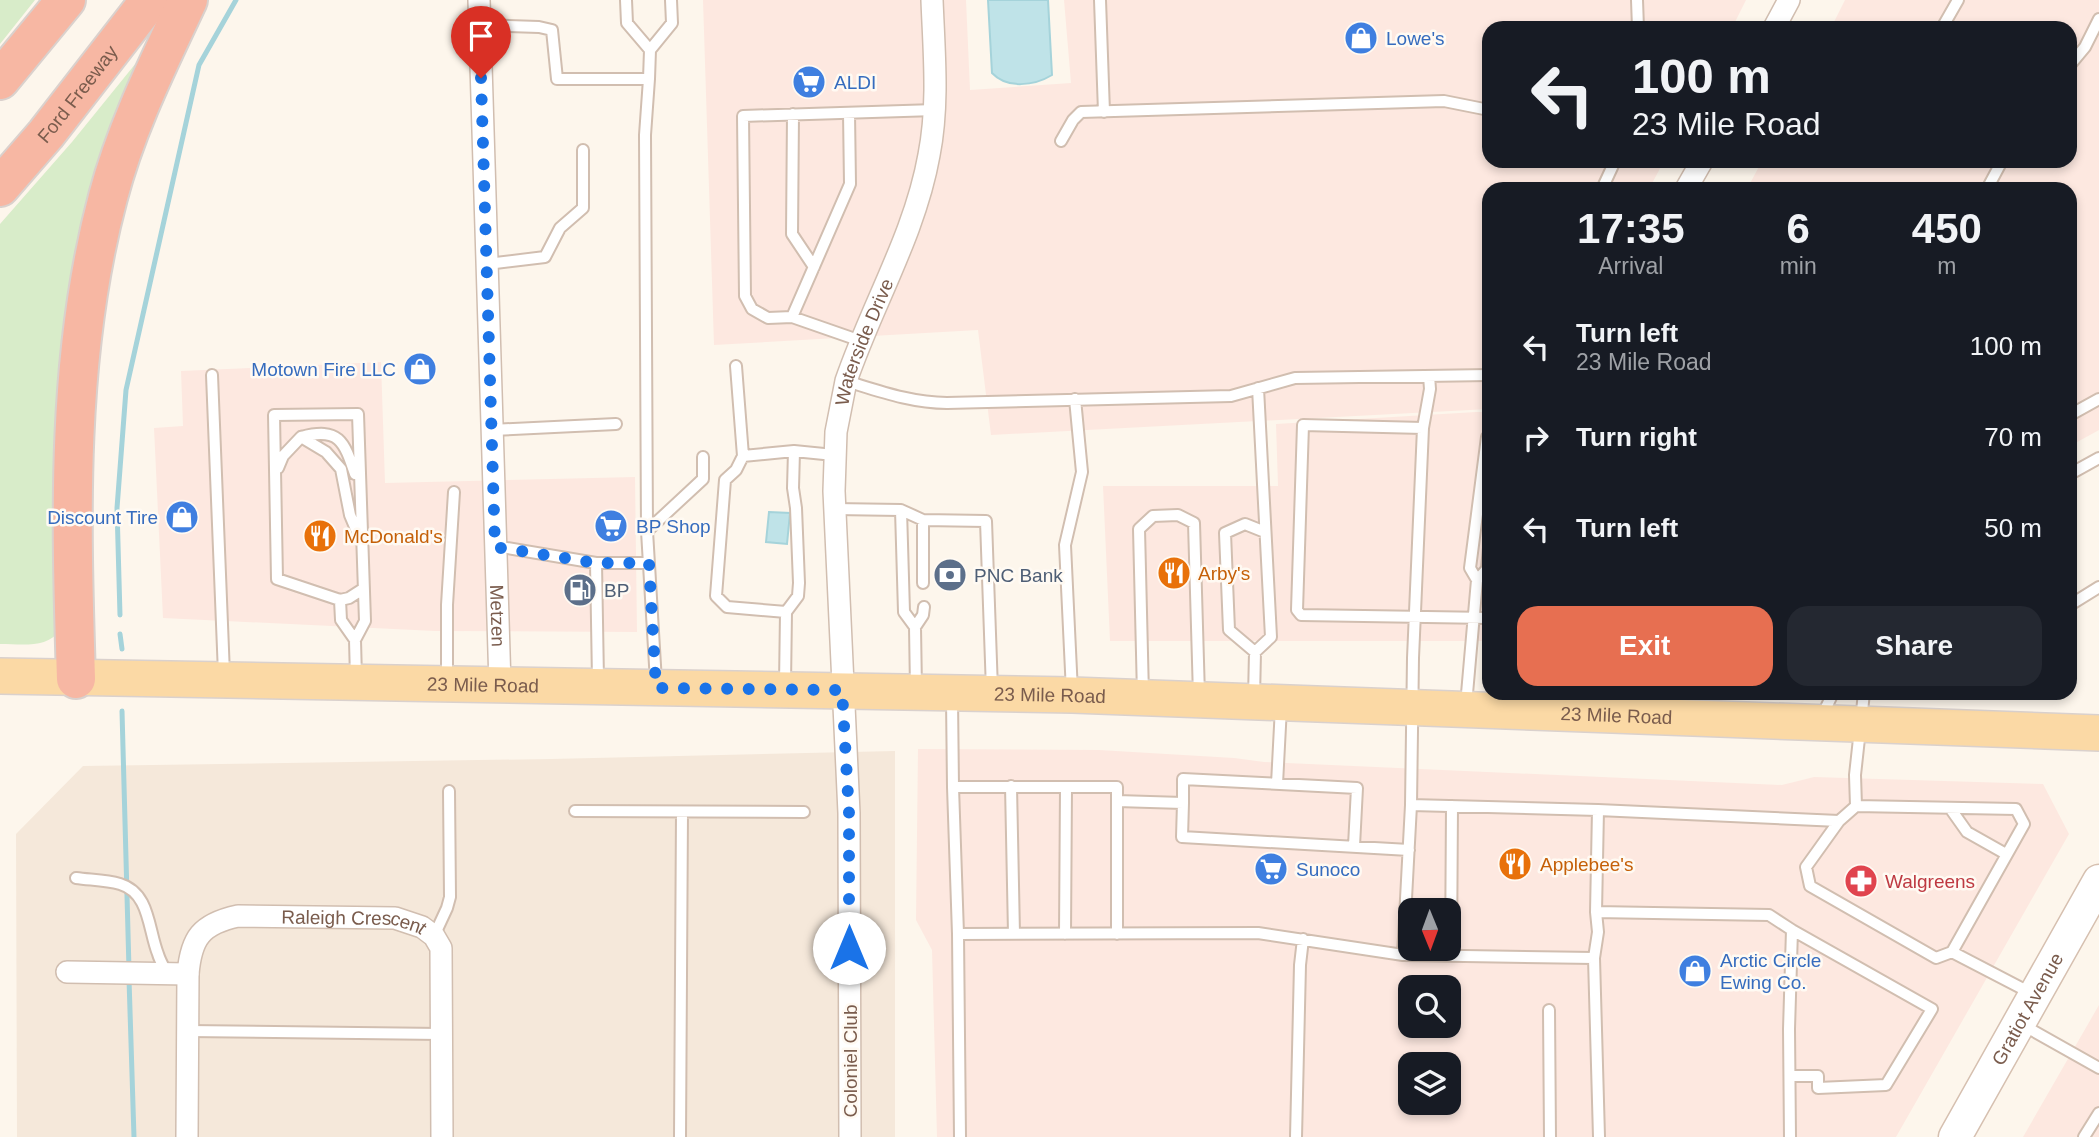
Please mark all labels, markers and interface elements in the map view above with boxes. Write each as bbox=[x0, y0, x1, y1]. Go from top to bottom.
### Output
pin bbox=[451, 6, 511, 78]
icon: arrive bbox=[462, 17, 500, 55]
shop icon: Lowe's bbox=[1342, 19, 1380, 57]
place label: Lowe's bbox=[1386, 28, 1445, 49]
street label: Ford Freeway bbox=[33, 41, 122, 147]
icon: left bbox=[1517, 49, 1608, 140]
text: 100 m bbox=[1632, 49, 1771, 103]
supermarket icon: ALDI bbox=[790, 63, 828, 101]
place label: ALDI bbox=[834, 72, 876, 93]
text: 23 Mile Road bbox=[1632, 106, 1821, 142]
text: 17:35 bbox=[1577, 205, 1685, 252]
text: 6 bbox=[1786, 205, 1810, 252]
text: 450 bbox=[1912, 205, 1982, 252]
text: Arrival bbox=[1598, 253, 1663, 279]
text: min bbox=[1780, 253, 1817, 279]
text: m bbox=[1937, 253, 1956, 279]
street label: Waterside Drive bbox=[831, 275, 897, 407]
text: Turn left bbox=[1576, 318, 1678, 348]
icon: left bbox=[1517, 328, 1555, 366]
text: 100 m bbox=[1970, 331, 2042, 361]
text: 23 Mile Road bbox=[1576, 349, 1712, 375]
shop icon: Motown Fire LLC bbox=[401, 350, 439, 388]
place label: Motown Fire LLC bbox=[251, 359, 396, 380]
icon: right bbox=[1517, 419, 1555, 457]
text: Turn right bbox=[1576, 422, 1697, 452]
text: 70 m bbox=[1984, 422, 2042, 452]
shop icon: Discount Tire bbox=[163, 498, 201, 536]
place label: Discount Tire bbox=[47, 507, 158, 528]
supermarket icon: BP Shop bbox=[592, 507, 630, 545]
icon: left bbox=[1517, 510, 1555, 548]
text: Turn left bbox=[1576, 513, 1678, 543]
text: 50 m bbox=[1984, 513, 2042, 543]
place label: BP Shop bbox=[636, 516, 711, 537]
restaurant icon: McDonald's bbox=[301, 517, 339, 555]
place label: McDonald's bbox=[344, 526, 443, 547]
restaurant icon: Arby's bbox=[1155, 554, 1193, 592]
bank icon: PNC Bank bbox=[931, 556, 969, 594]
place label: Arby's bbox=[1198, 563, 1250, 584]
place label: PNC Bank bbox=[974, 565, 1063, 586]
fuel station icon: BP bbox=[561, 571, 599, 609]
place label: BP bbox=[604, 580, 629, 601]
street label: Metzen bbox=[486, 584, 509, 647]
button: Exit bbox=[1517, 606, 1773, 686]
button: Share bbox=[1787, 606, 2042, 686]
street label: 23 Mile Road bbox=[427, 673, 539, 696]
street label: 23 Mile Road bbox=[994, 683, 1106, 707]
street label: 23 Mile Road bbox=[1560, 703, 1673, 728]
restaurant icon: Applebee's bbox=[1496, 845, 1534, 883]
supermarket icon: Sunoco bbox=[1252, 850, 1290, 888]
place label: Applebee's bbox=[1540, 854, 1633, 875]
place label: Sunoco bbox=[1296, 859, 1360, 880]
pharmacy icon: Walgreens bbox=[1842, 862, 1880, 900]
place label: Walgreens bbox=[1885, 871, 1975, 892]
north arrow bbox=[1398, 898, 1461, 961]
map controls bbox=[1398, 898, 1461, 1115]
street label: Raleigh Crescent bbox=[281, 906, 432, 938]
position arrow bbox=[812, 911, 886, 985]
street label: Gratiot Avenue bbox=[1987, 949, 2067, 1069]
place label: Arctic Circle Ewing Co. bbox=[1720, 950, 1821, 993]
shop icon: Arctic Circle Ewing Co. bbox=[1676, 952, 1714, 990]
button: search bbox=[1398, 975, 1461, 1038]
street label: Coloniel Club bbox=[840, 1004, 861, 1118]
button: layers bbox=[1398, 1052, 1461, 1115]

